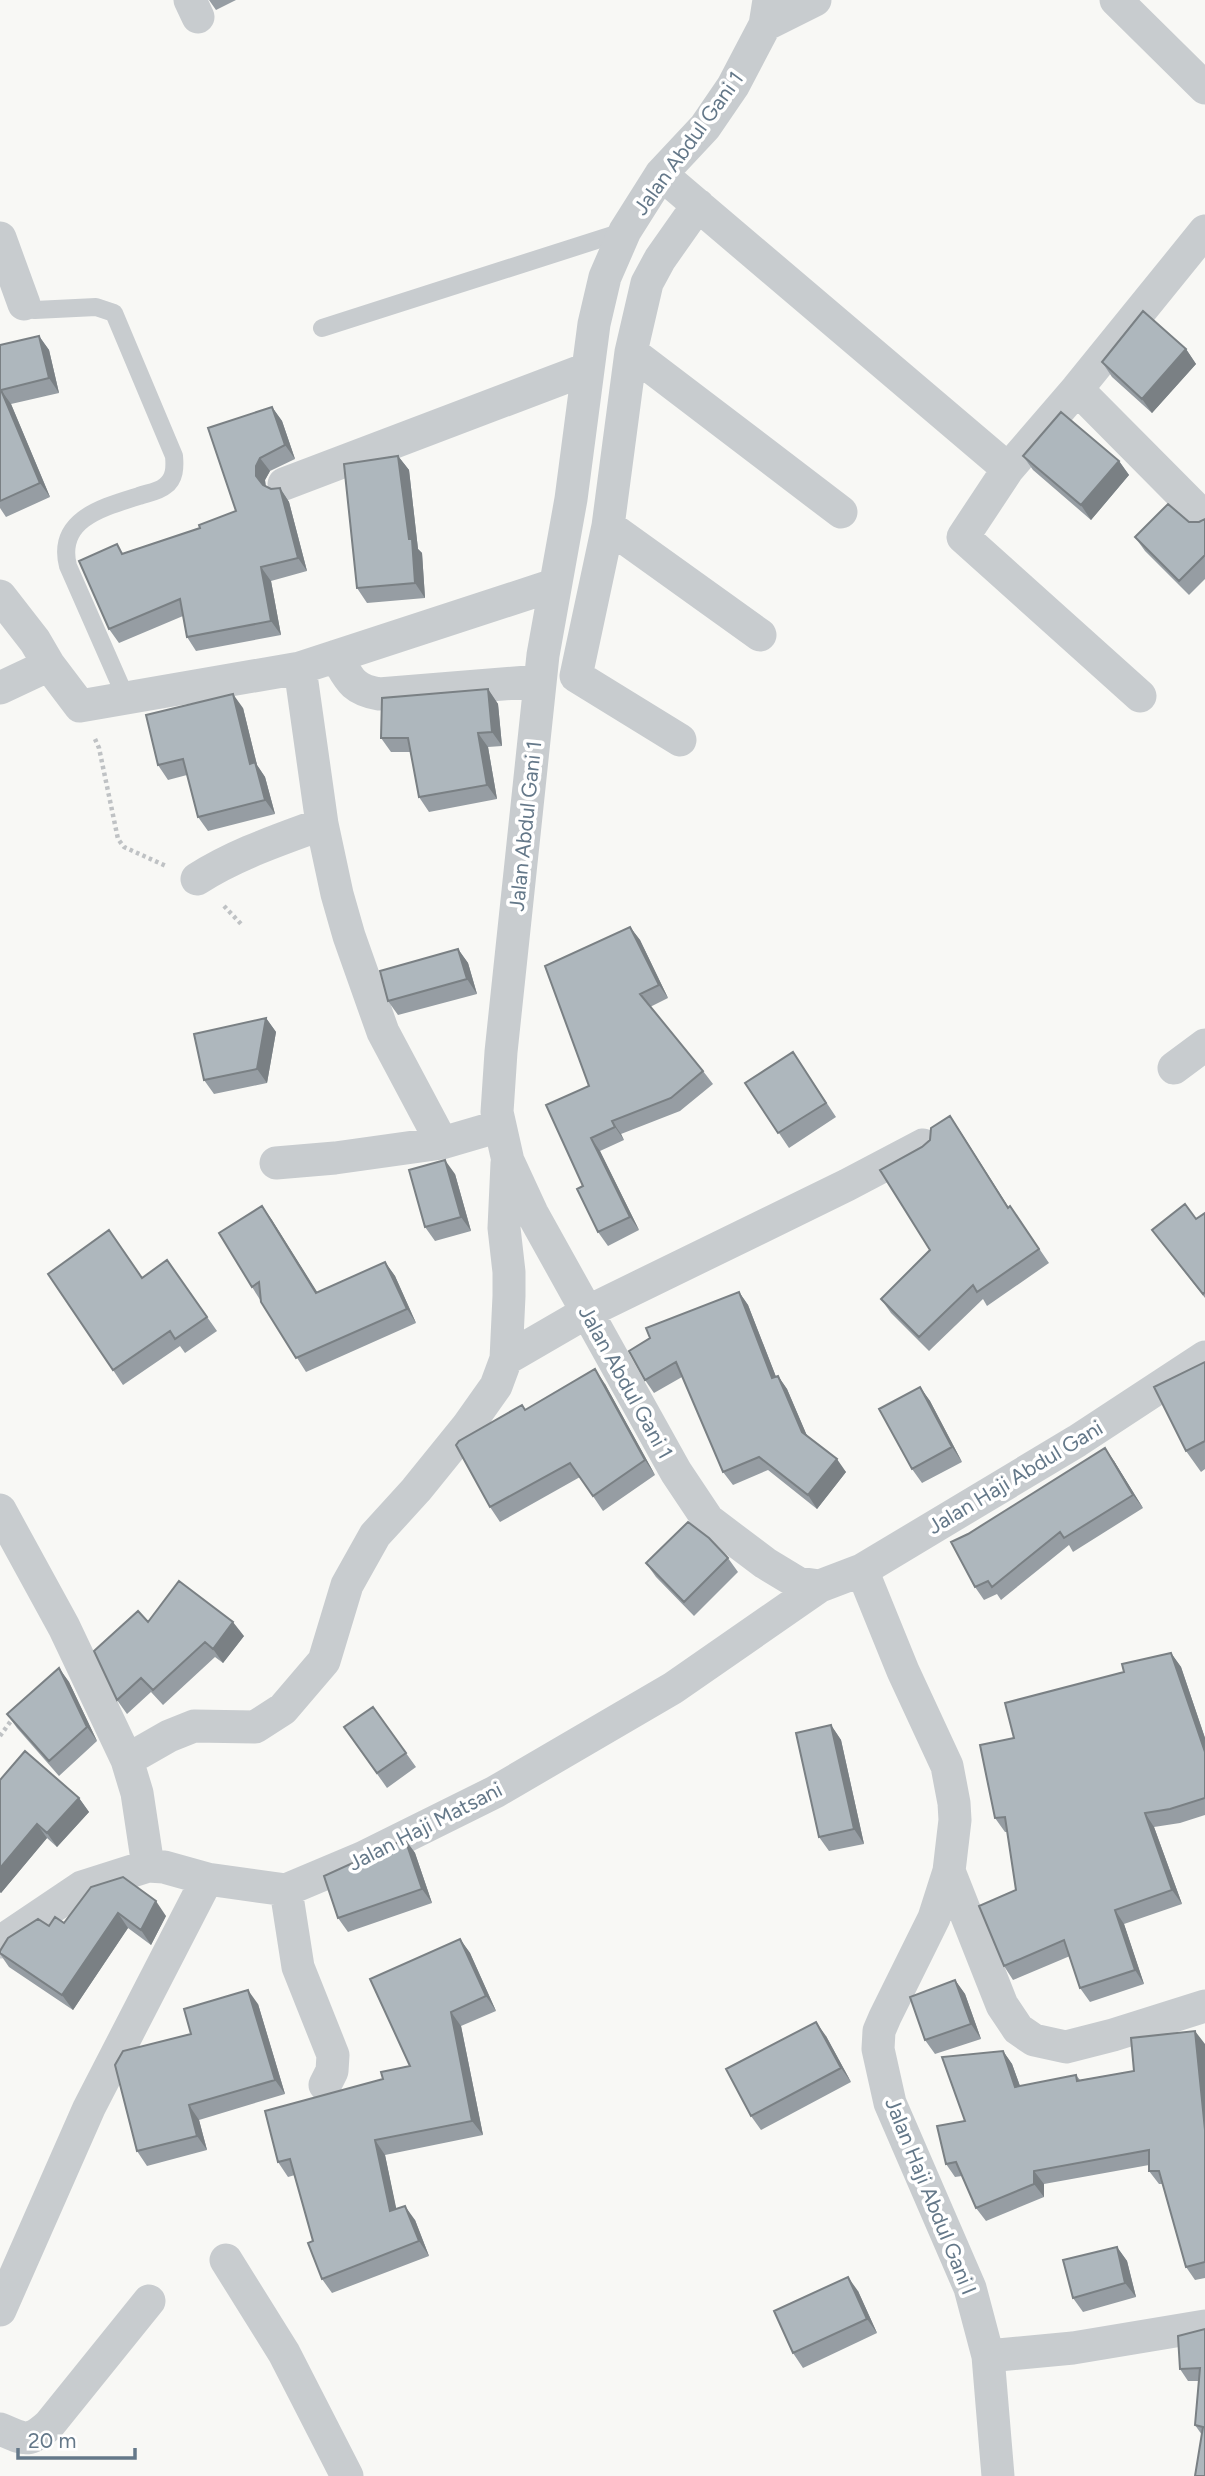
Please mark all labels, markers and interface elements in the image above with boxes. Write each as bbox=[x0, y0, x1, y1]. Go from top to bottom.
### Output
street label: Jalan Abdul Gani 1 bbox=[628, 66, 748, 220]
street label: Jalan Abdul Gani 1 bbox=[504, 740, 546, 912]
street label: Jalan Abdul Gani 1 bbox=[574, 1301, 678, 1463]
street label: Jalan Haji Abdul Gani bbox=[923, 1415, 1107, 1539]
street label: Jalan Haji Matsani bbox=[344, 1776, 506, 1876]
street label: Jalan Haji Abdul Gani I bbox=[880, 2094, 982, 2298]
scale bar bbox=[18, 2416, 135, 2460]
text: 20 m bbox=[28, 2428, 76, 2453]

